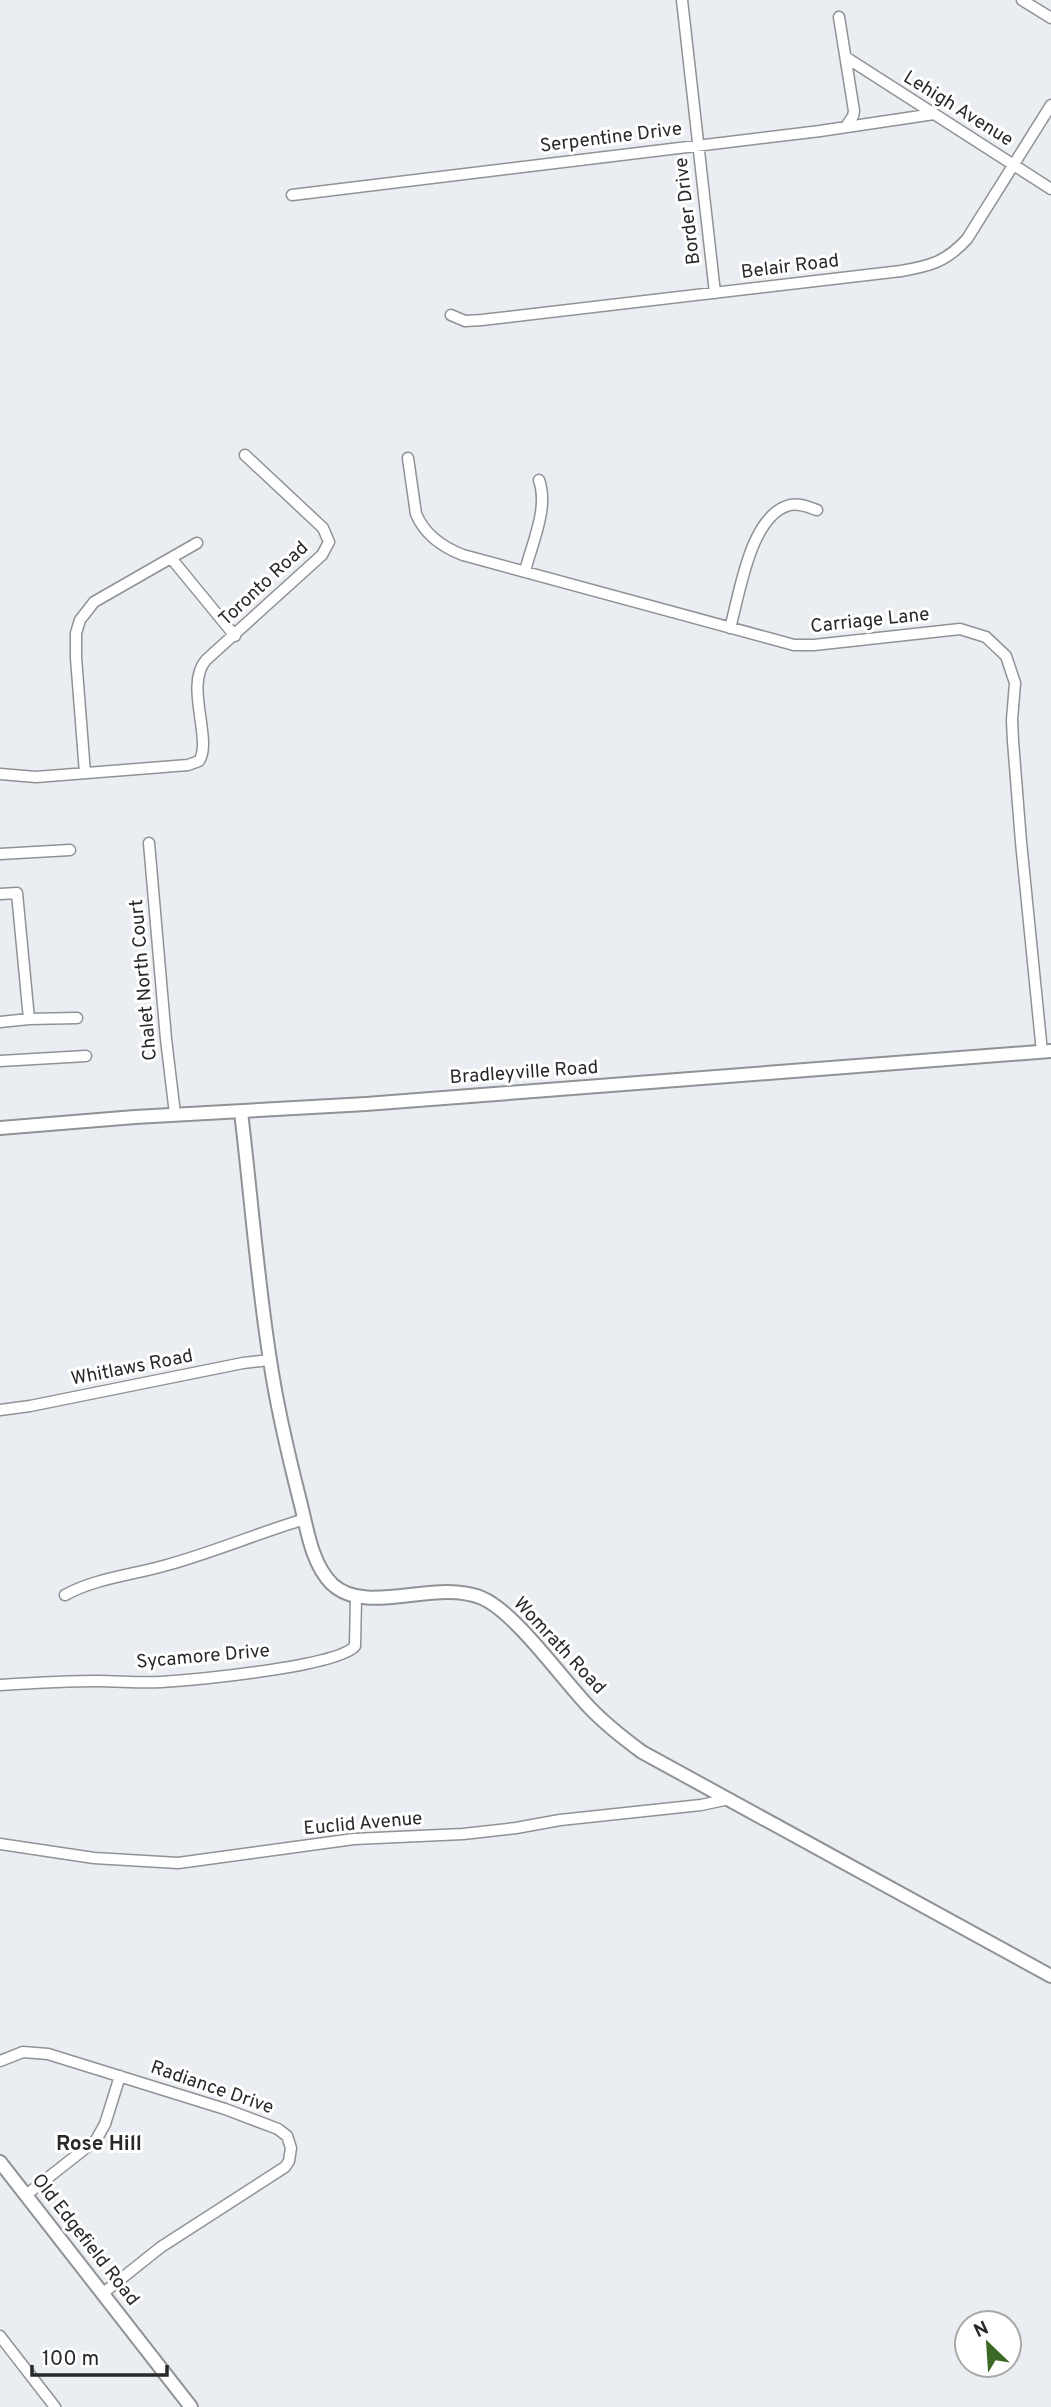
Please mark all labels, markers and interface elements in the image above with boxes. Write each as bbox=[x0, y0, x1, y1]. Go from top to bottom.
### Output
street label: Lehigh Avenue bbox=[899, 66, 1017, 152]
street label: Serpentine Drive bbox=[539, 117, 683, 159]
street label: Border Drive bbox=[670, 156, 706, 266]
street label: Belair Road bbox=[740, 249, 840, 285]
street label: Toronto Road bbox=[214, 536, 314, 632]
street label: Carriage Lane bbox=[809, 603, 931, 639]
street label: Chalet North Court bbox=[125, 898, 163, 1062]
street label: Bradleyville Road bbox=[449, 1056, 599, 1090]
street label: Whitlaws Road bbox=[69, 1344, 195, 1392]
street label: Womrath Road bbox=[508, 1592, 610, 1700]
street label: Sycamore Drive bbox=[135, 1639, 271, 1675]
street label: Euclid Avenue bbox=[303, 1807, 423, 1841]
street label: Radiance Drive bbox=[147, 2056, 277, 2120]
district label: Rose Hill bbox=[56, 2131, 142, 2158]
street label: Old Edgefield Road bbox=[26, 2169, 144, 2311]
north arrow bbox=[953, 2309, 1023, 2379]
text: N bbox=[970, 2317, 993, 2344]
scale bar bbox=[32, 2334, 166, 2378]
text: 100 m bbox=[42, 2346, 99, 2373]

